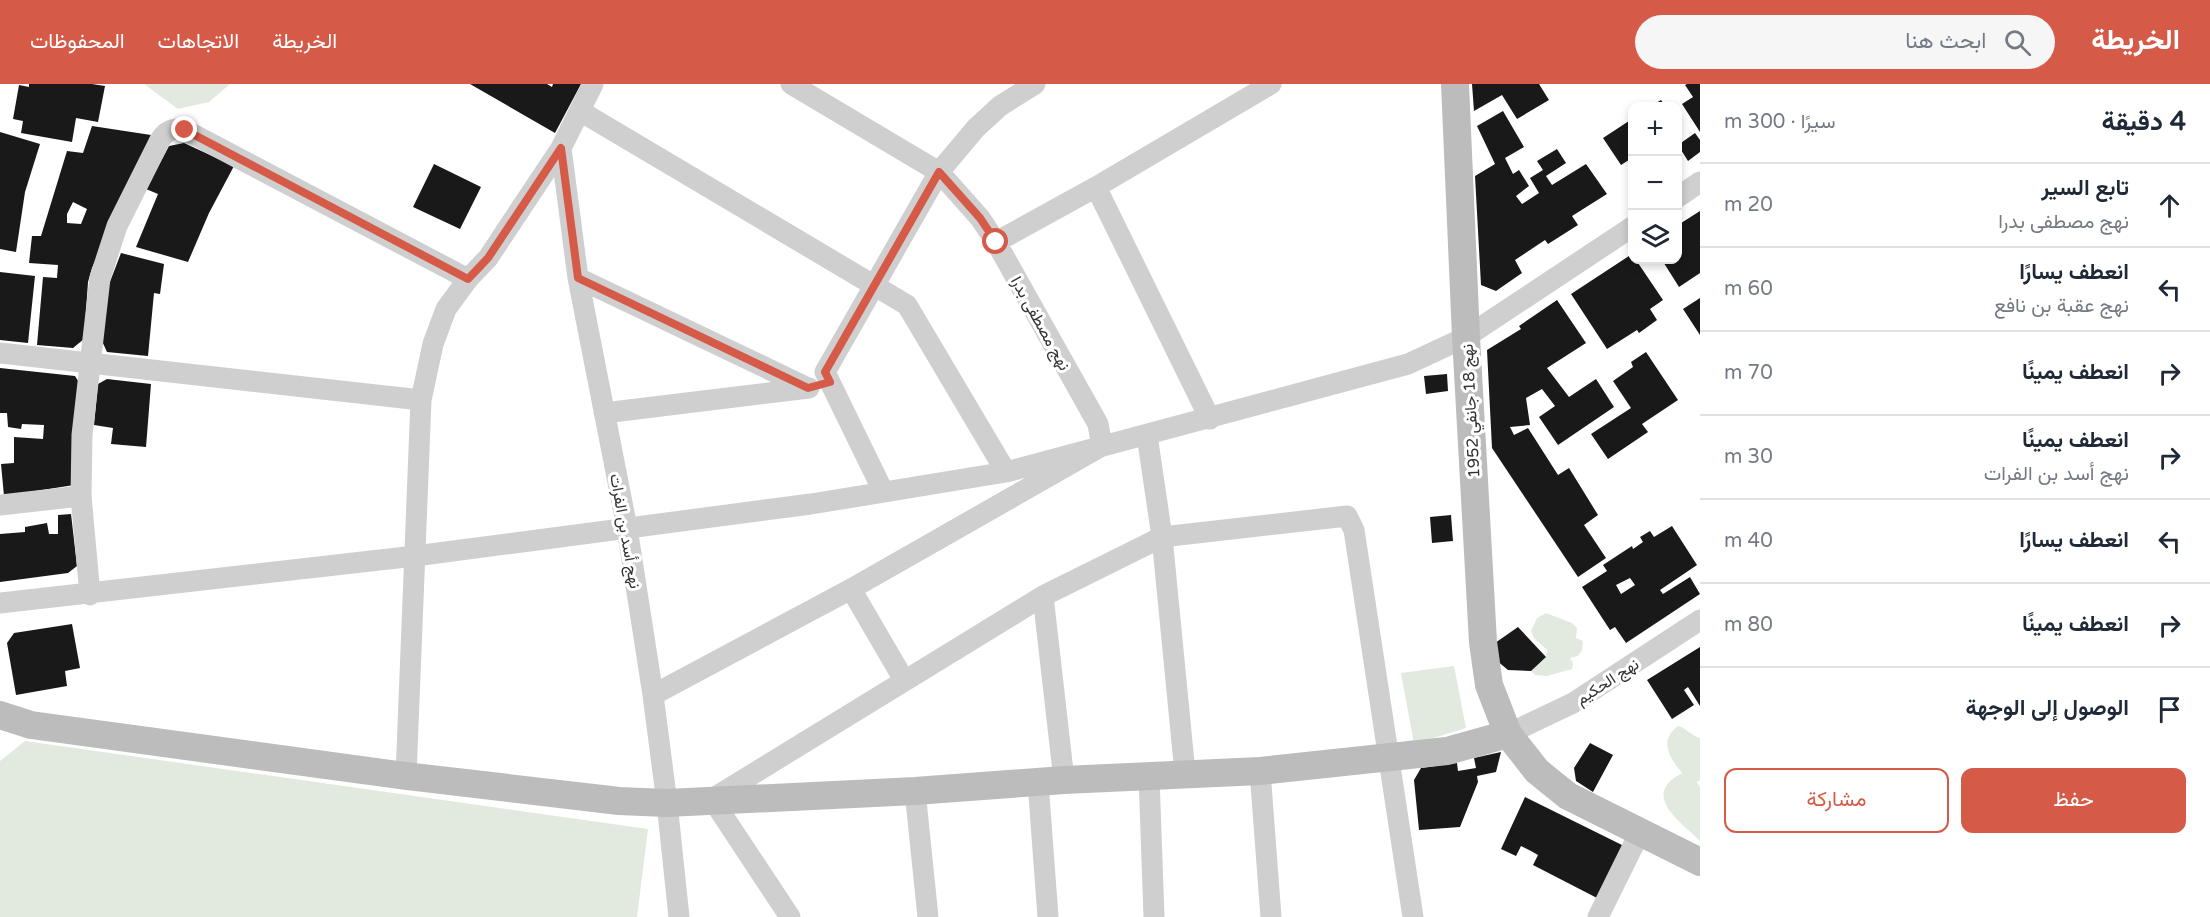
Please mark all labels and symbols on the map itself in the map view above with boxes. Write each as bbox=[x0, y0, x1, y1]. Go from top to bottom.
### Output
route end bbox=[171, 116, 197, 142]
route start bbox=[982, 228, 1008, 254]
street label: نهج مصطفى بدرا bbox=[1005, 273, 1074, 375]
street label: نهج 18 جانفي 1952 bbox=[1458, 343, 1487, 478]
street label: نهج أسد بن الفرات bbox=[604, 472, 645, 590]
street label: نهج الحكيم bbox=[1572, 654, 1643, 710]

